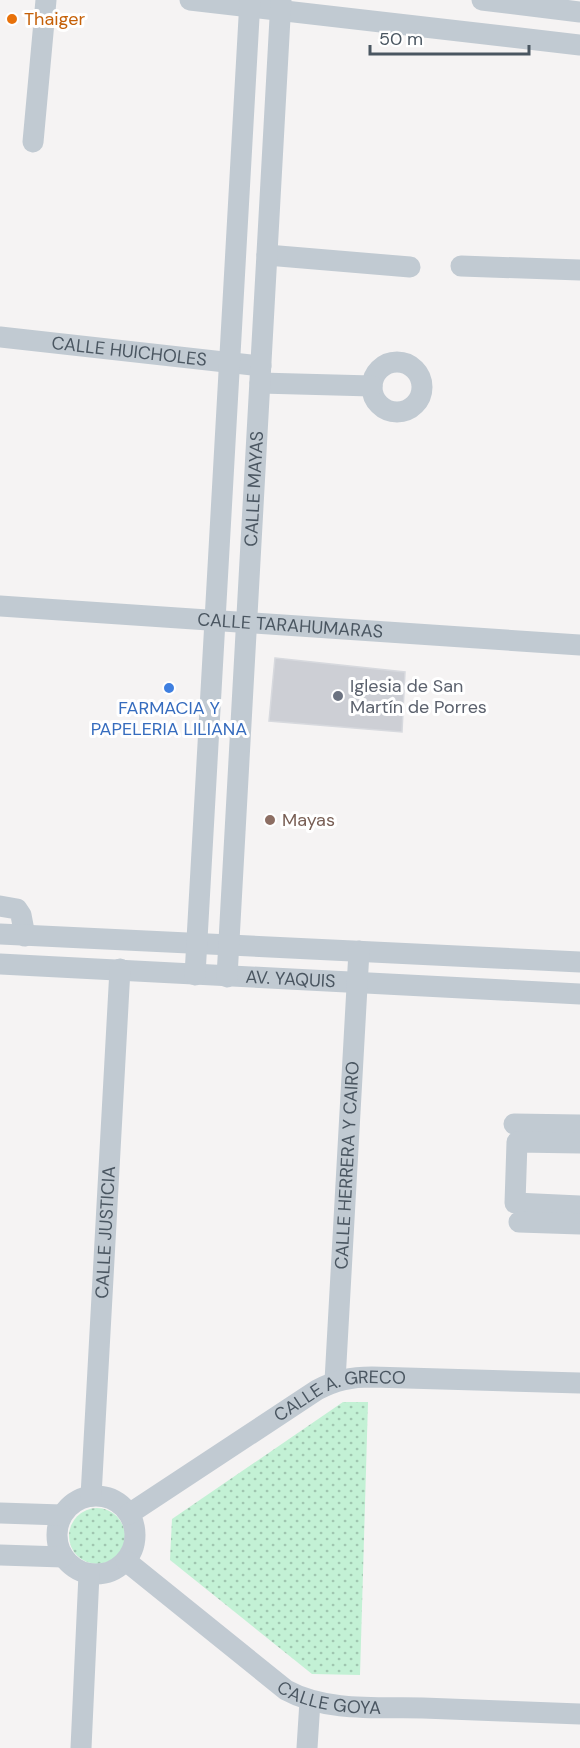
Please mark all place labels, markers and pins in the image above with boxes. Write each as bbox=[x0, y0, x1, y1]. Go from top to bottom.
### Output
place label: Thaiger bbox=[24, 7, 85, 31]
marker: Thaiger bbox=[5, 12, 19, 26]
place label: Iglesia de San Martín de Porres bbox=[350, 674, 487, 719]
marker: FARMACIA Y PAPELERIA LILIANA bbox=[162, 681, 176, 695]
marker: Iglesia de San Martín de Porres bbox=[331, 689, 345, 703]
place label: FARMACIA Y PAPELERIA LILIANA bbox=[91, 696, 247, 741]
place label: Mayas bbox=[282, 808, 335, 832]
marker: Mayas bbox=[263, 813, 277, 827]

